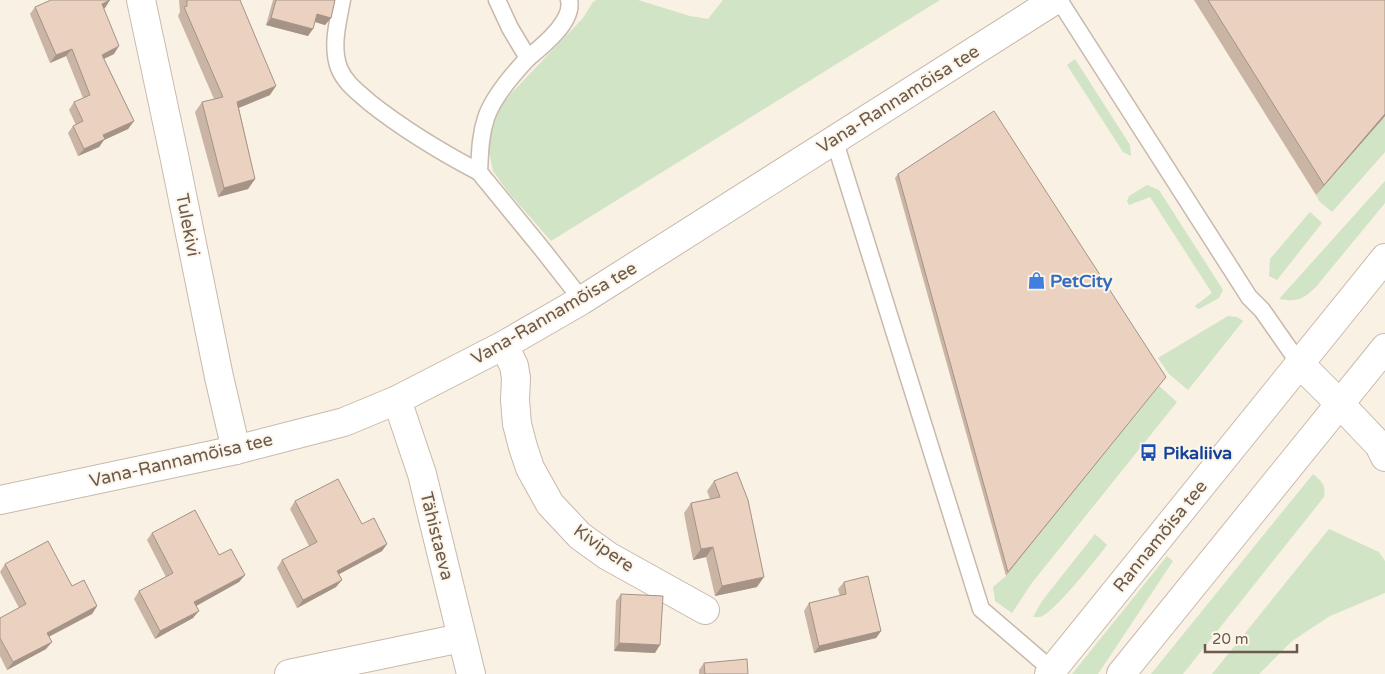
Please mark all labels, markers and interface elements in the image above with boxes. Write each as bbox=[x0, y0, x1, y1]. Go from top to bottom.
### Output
street label: Vana-Rannamõisa tee bbox=[813, 40, 983, 158]
street label: Tulekivi bbox=[171, 192, 205, 258]
street label: Vana-Rannamõisa tee bbox=[467, 257, 641, 369]
place label: PetCity bbox=[1050, 270, 1113, 292]
shop icon: PetCity bbox=[1026, 271, 1046, 291]
street label: Vana-Rannamõisa tee bbox=[87, 428, 275, 492]
place label: Pikaliiva bbox=[1163, 442, 1232, 464]
bus stop icon: Pikaliiva bbox=[1139, 443, 1159, 463]
street label: Rannamõisa tee bbox=[1108, 476, 1212, 596]
street label: Tähistaeva bbox=[415, 490, 459, 582]
street label: Kivipere bbox=[569, 519, 639, 577]
scale bar bbox=[1205, 622, 1298, 654]
text: 20 m bbox=[1212, 630, 1249, 648]

